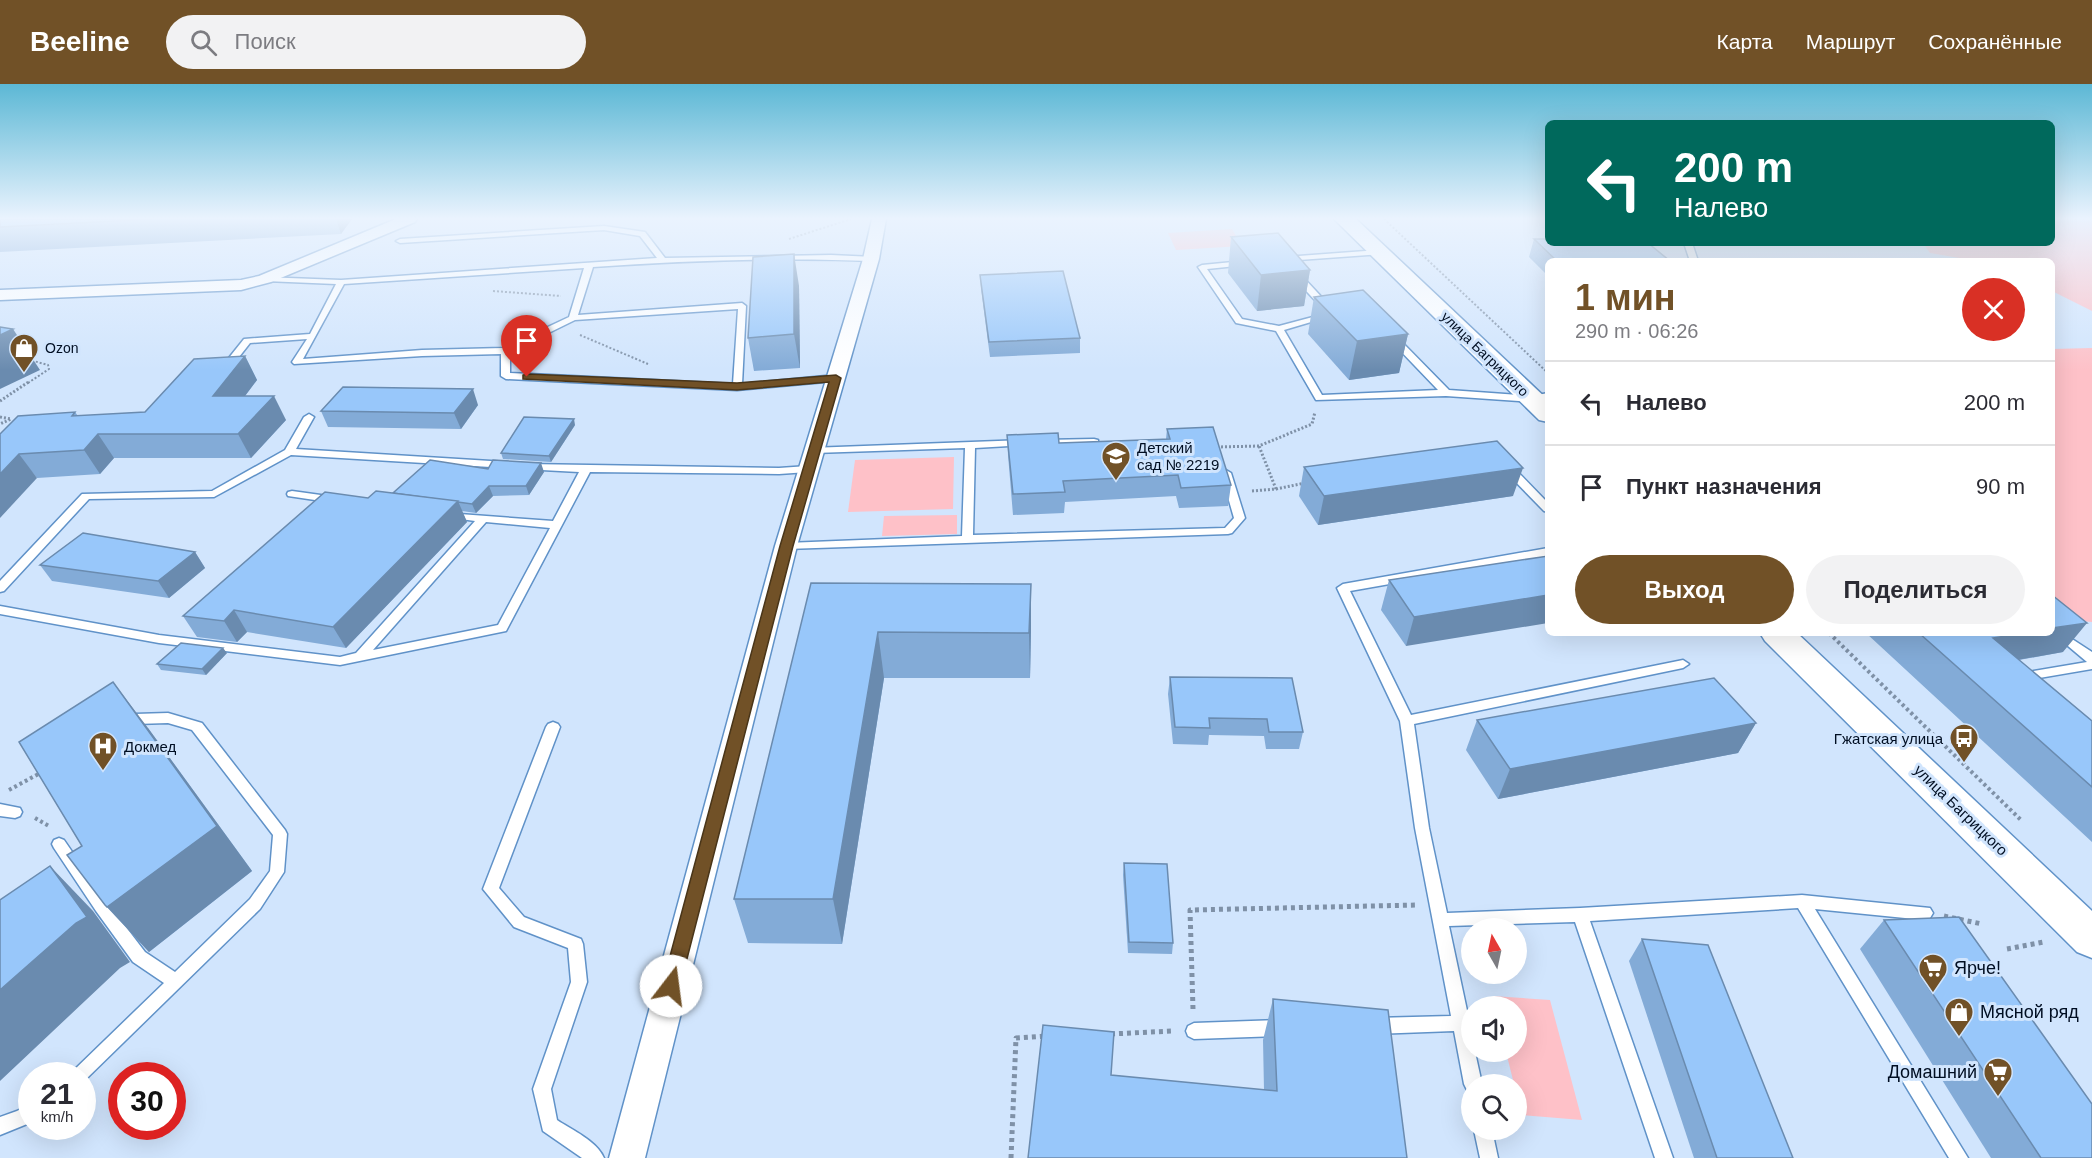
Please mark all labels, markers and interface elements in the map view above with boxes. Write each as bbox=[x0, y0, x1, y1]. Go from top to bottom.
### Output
search box bbox=[166, 15, 586, 69]
text: Beeline bbox=[30, 26, 130, 57]
icon: search bbox=[187, 26, 220, 59]
text: Поиск bbox=[235, 29, 296, 54]
text: Карта bbox=[1717, 30, 1773, 53]
text: Маршрут bbox=[1806, 30, 1895, 53]
text: Сохранённые bbox=[1928, 30, 2062, 53]
icon: left bbox=[1575, 144, 1653, 222]
text: 200 m bbox=[1674, 144, 1793, 191]
text: Налево bbox=[1674, 193, 1768, 223]
text: 1 мин bbox=[1575, 277, 1676, 318]
button: close bbox=[1962, 278, 2025, 341]
street label: улица Багрицкого bbox=[1438, 308, 1532, 400]
pin bbox=[501, 315, 552, 377]
text: 290 m · 06:26 bbox=[1575, 320, 1698, 342]
icon: arrive bbox=[510, 324, 543, 357]
shop icon: Ozon bbox=[8, 332, 40, 374]
place label: Ozon bbox=[45, 340, 78, 356]
icon: left bbox=[1575, 387, 1608, 420]
text: Налево bbox=[1626, 390, 1707, 415]
text: 200 m bbox=[1964, 390, 2025, 415]
place label: Детский сад № 2219 bbox=[1137, 439, 1219, 473]
school or university icon: Детский сад № 2219 bbox=[1100, 440, 1132, 482]
icon: arrive bbox=[1575, 471, 1608, 504]
text: Пункт назначения bbox=[1626, 474, 1822, 499]
text: 90 m bbox=[1976, 474, 2025, 499]
button: Выход bbox=[1575, 555, 1794, 624]
button: Поделиться bbox=[1806, 555, 2025, 624]
bus stop icon: Гжатская улица bbox=[1948, 722, 1980, 764]
hospital icon: Докмед bbox=[87, 730, 119, 772]
place label: Гжатская улица bbox=[1834, 730, 1944, 747]
place label: Докмед bbox=[124, 738, 177, 755]
street label: улица Багрицкого bbox=[1911, 761, 2011, 859]
north arrow bbox=[1461, 918, 1527, 984]
map controls bbox=[1461, 918, 1527, 1140]
supermarket icon: Ярче! bbox=[1917, 952, 1949, 994]
position arrow bbox=[639, 954, 703, 1018]
place label: Ярче! bbox=[1954, 958, 2001, 978]
button: sound bbox=[1461, 996, 1527, 1062]
shop icon: Мясной ряд bbox=[1943, 996, 1975, 1038]
place label: Мясной ряд bbox=[1980, 1002, 2079, 1022]
supermarket icon: Домашний bbox=[1982, 1056, 2014, 1098]
speed limit sign: 30 bbox=[108, 1062, 186, 1140]
place label: Домашний bbox=[1888, 1062, 1977, 1082]
button: search bbox=[1461, 1074, 1527, 1140]
text: 21 bbox=[40, 1077, 74, 1110]
text: km/h bbox=[41, 1108, 73, 1125]

